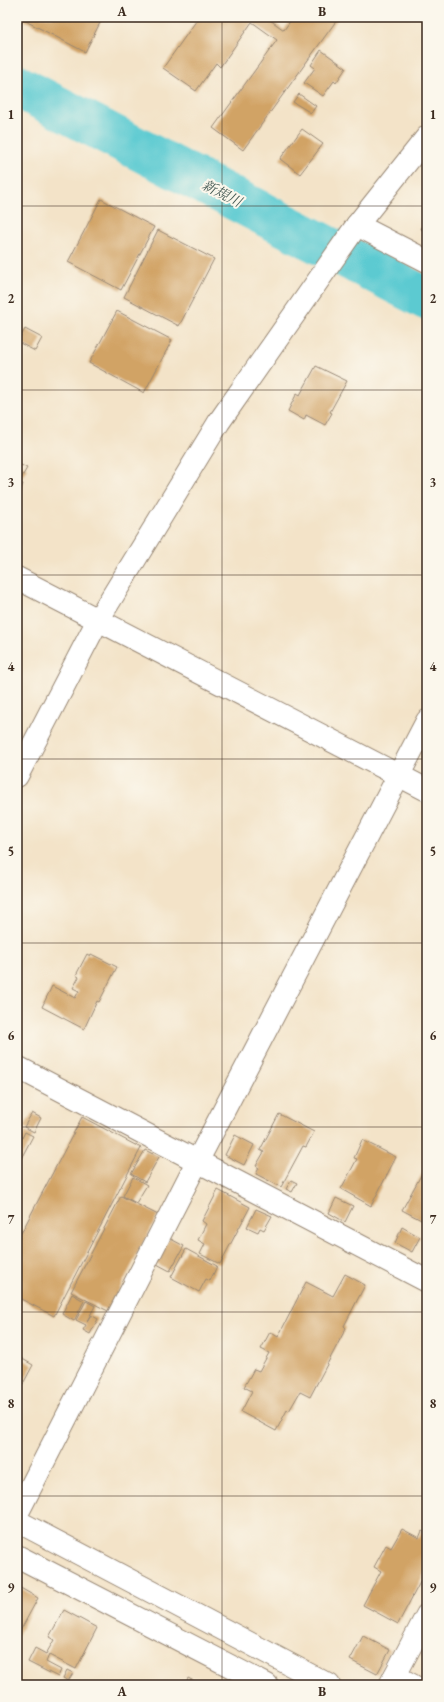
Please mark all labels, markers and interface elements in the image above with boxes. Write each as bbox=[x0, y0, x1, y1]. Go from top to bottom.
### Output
text: A bbox=[116, 3, 127, 20]
text: B bbox=[318, 3, 326, 20]
text: 1 bbox=[8, 106, 15, 123]
text: 1 bbox=[430, 106, 437, 123]
water label: 新規川 bbox=[199, 175, 247, 211]
text: 2 bbox=[8, 290, 15, 307]
text: 2 bbox=[430, 290, 437, 307]
text: 3 bbox=[8, 474, 15, 491]
text: 3 bbox=[430, 474, 437, 491]
text: 4 bbox=[8, 658, 15, 675]
text: 4 bbox=[430, 658, 437, 675]
text: 5 bbox=[8, 843, 14, 860]
text: 5 bbox=[430, 843, 436, 860]
text: 6 bbox=[8, 1027, 15, 1044]
text: 6 bbox=[430, 1027, 437, 1044]
text: 7 bbox=[8, 1211, 15, 1228]
text: 7 bbox=[430, 1211, 437, 1228]
text: 8 bbox=[8, 1395, 15, 1412]
text: 8 bbox=[430, 1395, 437, 1412]
text: 9 bbox=[8, 1579, 15, 1596]
text: 9 bbox=[430, 1579, 437, 1596]
text: A bbox=[116, 1683, 127, 1700]
text: B bbox=[318, 1683, 326, 1700]

